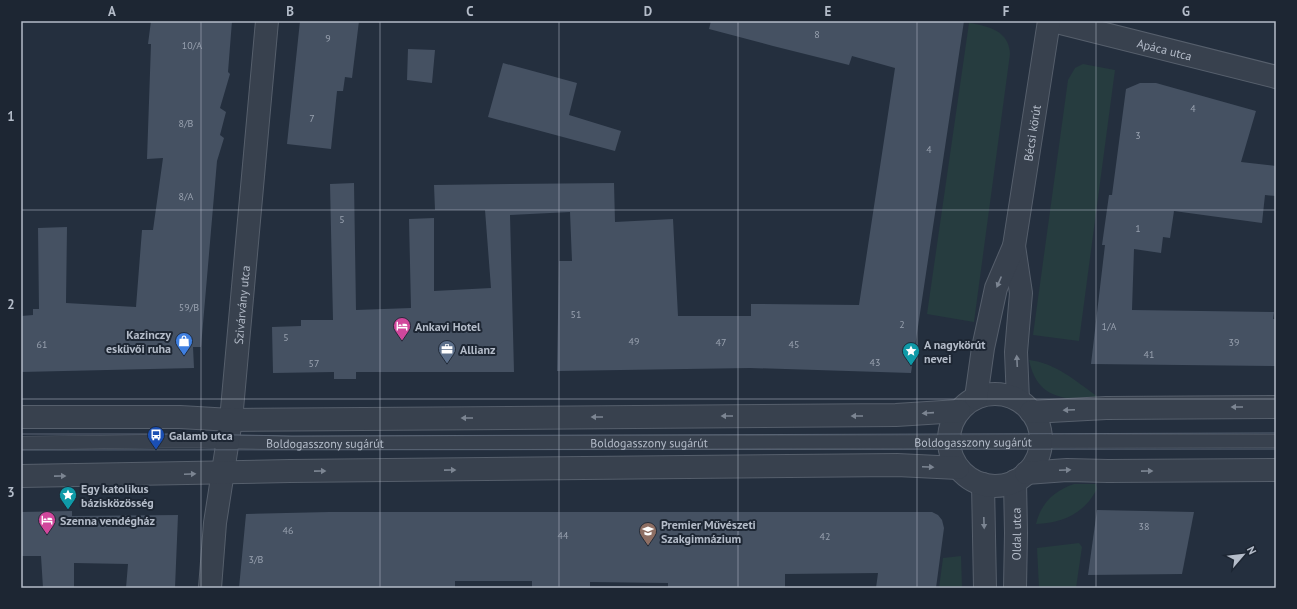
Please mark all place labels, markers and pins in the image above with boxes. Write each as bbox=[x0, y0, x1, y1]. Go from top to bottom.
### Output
hotel icon: Ankavi Hotel bbox=[392, 316, 412, 341]
place label: Ankavi Hotel bbox=[415, 319, 481, 334]
place label: Kazinczy esküvői ruha bbox=[106, 327, 171, 356]
shop icon: Kazinczy esküvői ruha bbox=[174, 331, 194, 356]
place label: A nagykörút nevei bbox=[924, 337, 986, 366]
office icon: Allianz bbox=[437, 339, 457, 364]
place icon: A nagykörút nevei bbox=[901, 341, 921, 366]
place label: Allianz bbox=[460, 342, 496, 357]
bus stop icon: Galamb utca bbox=[146, 425, 166, 450]
place label: Galamb utca bbox=[169, 428, 233, 443]
place label: Egy katolikus bázisközösség bbox=[81, 481, 154, 510]
place icon: Egy katolikus bázisközösség bbox=[58, 485, 78, 510]
hotel icon: Szenna vendégház bbox=[37, 510, 57, 535]
place label: Szenna vendégház bbox=[60, 513, 155, 528]
place label: Premier Művészeti Szakgimnázium bbox=[661, 517, 756, 546]
school or university icon: Premier Művészeti Szakgimnázium bbox=[638, 521, 658, 546]

